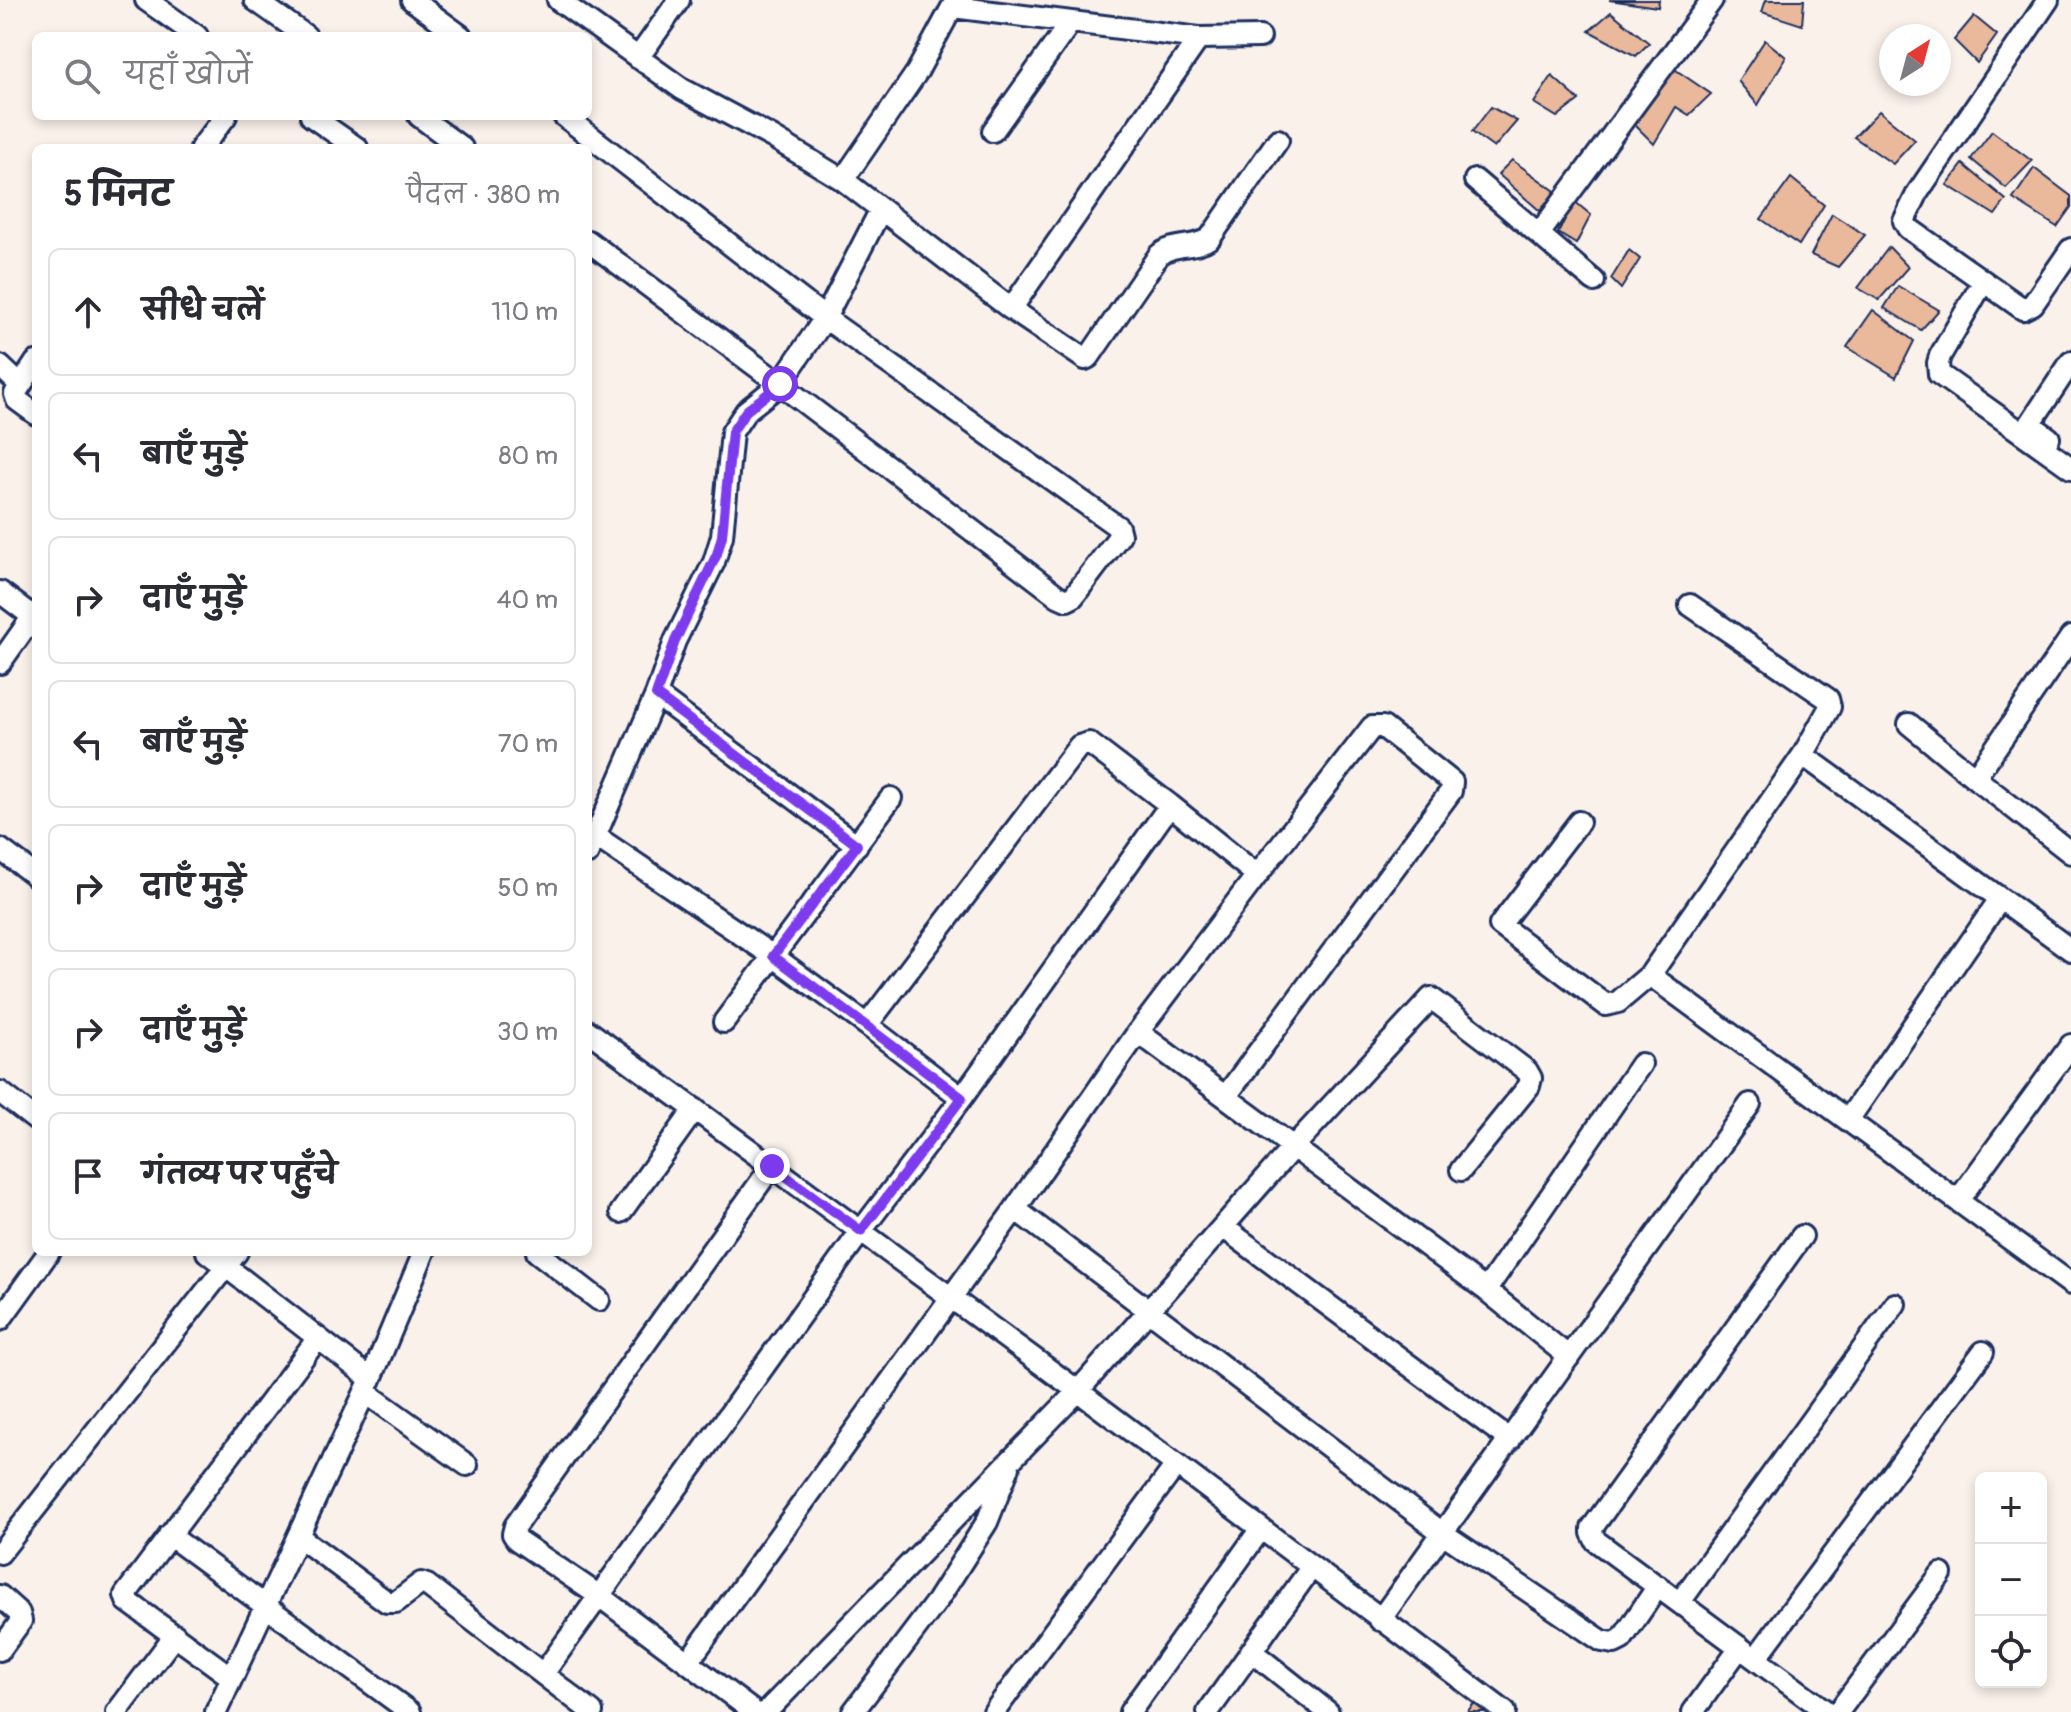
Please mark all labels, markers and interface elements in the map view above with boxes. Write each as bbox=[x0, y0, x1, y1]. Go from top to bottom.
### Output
north arrow bbox=[1879, 24, 1951, 96]
search box bbox=[32, 32, 592, 120]
icon: search bbox=[60, 54, 104, 98]
text: यहाँ खोजें bbox=[124, 56, 252, 93]
text: 5 मिनट bbox=[64, 173, 172, 216]
text: पैदल · 380 m bbox=[406, 179, 560, 211]
icon: ahead bbox=[66, 290, 110, 334]
text: सीधे चलें bbox=[142, 292, 264, 329]
text: 110 m bbox=[491, 296, 558, 328]
route start bbox=[762, 366, 798, 402]
icon: left bbox=[66, 434, 110, 478]
text: बाएँ मुड़ें bbox=[142, 436, 246, 473]
text: 80 m bbox=[498, 440, 558, 472]
icon: right bbox=[66, 578, 110, 622]
text: दाएँ मुड़ें bbox=[142, 580, 245, 617]
text: 40 m bbox=[496, 584, 558, 616]
icon: left bbox=[66, 722, 110, 766]
text: बाएँ मुड़ें bbox=[142, 724, 246, 761]
text: 70 m bbox=[498, 728, 558, 760]
icon: right bbox=[66, 866, 110, 910]
text: दाएँ मुड़ें bbox=[142, 868, 245, 905]
text: 50 m bbox=[497, 872, 558, 904]
icon: right bbox=[66, 1010, 110, 1054]
text: दाएँ मुड़ें bbox=[142, 1012, 245, 1049]
text: 30 m bbox=[497, 1016, 558, 1048]
route end bbox=[754, 1148, 790, 1184]
icon: arrive bbox=[66, 1154, 110, 1198]
text: गंतव्य पर पहुँचे bbox=[142, 1156, 337, 1193]
map controls bbox=[1975, 1472, 2047, 1688]
button: + bbox=[1975, 1472, 2047, 1544]
button: − bbox=[1975, 1544, 2047, 1616]
button: locate bbox=[1975, 1616, 2047, 1688]

